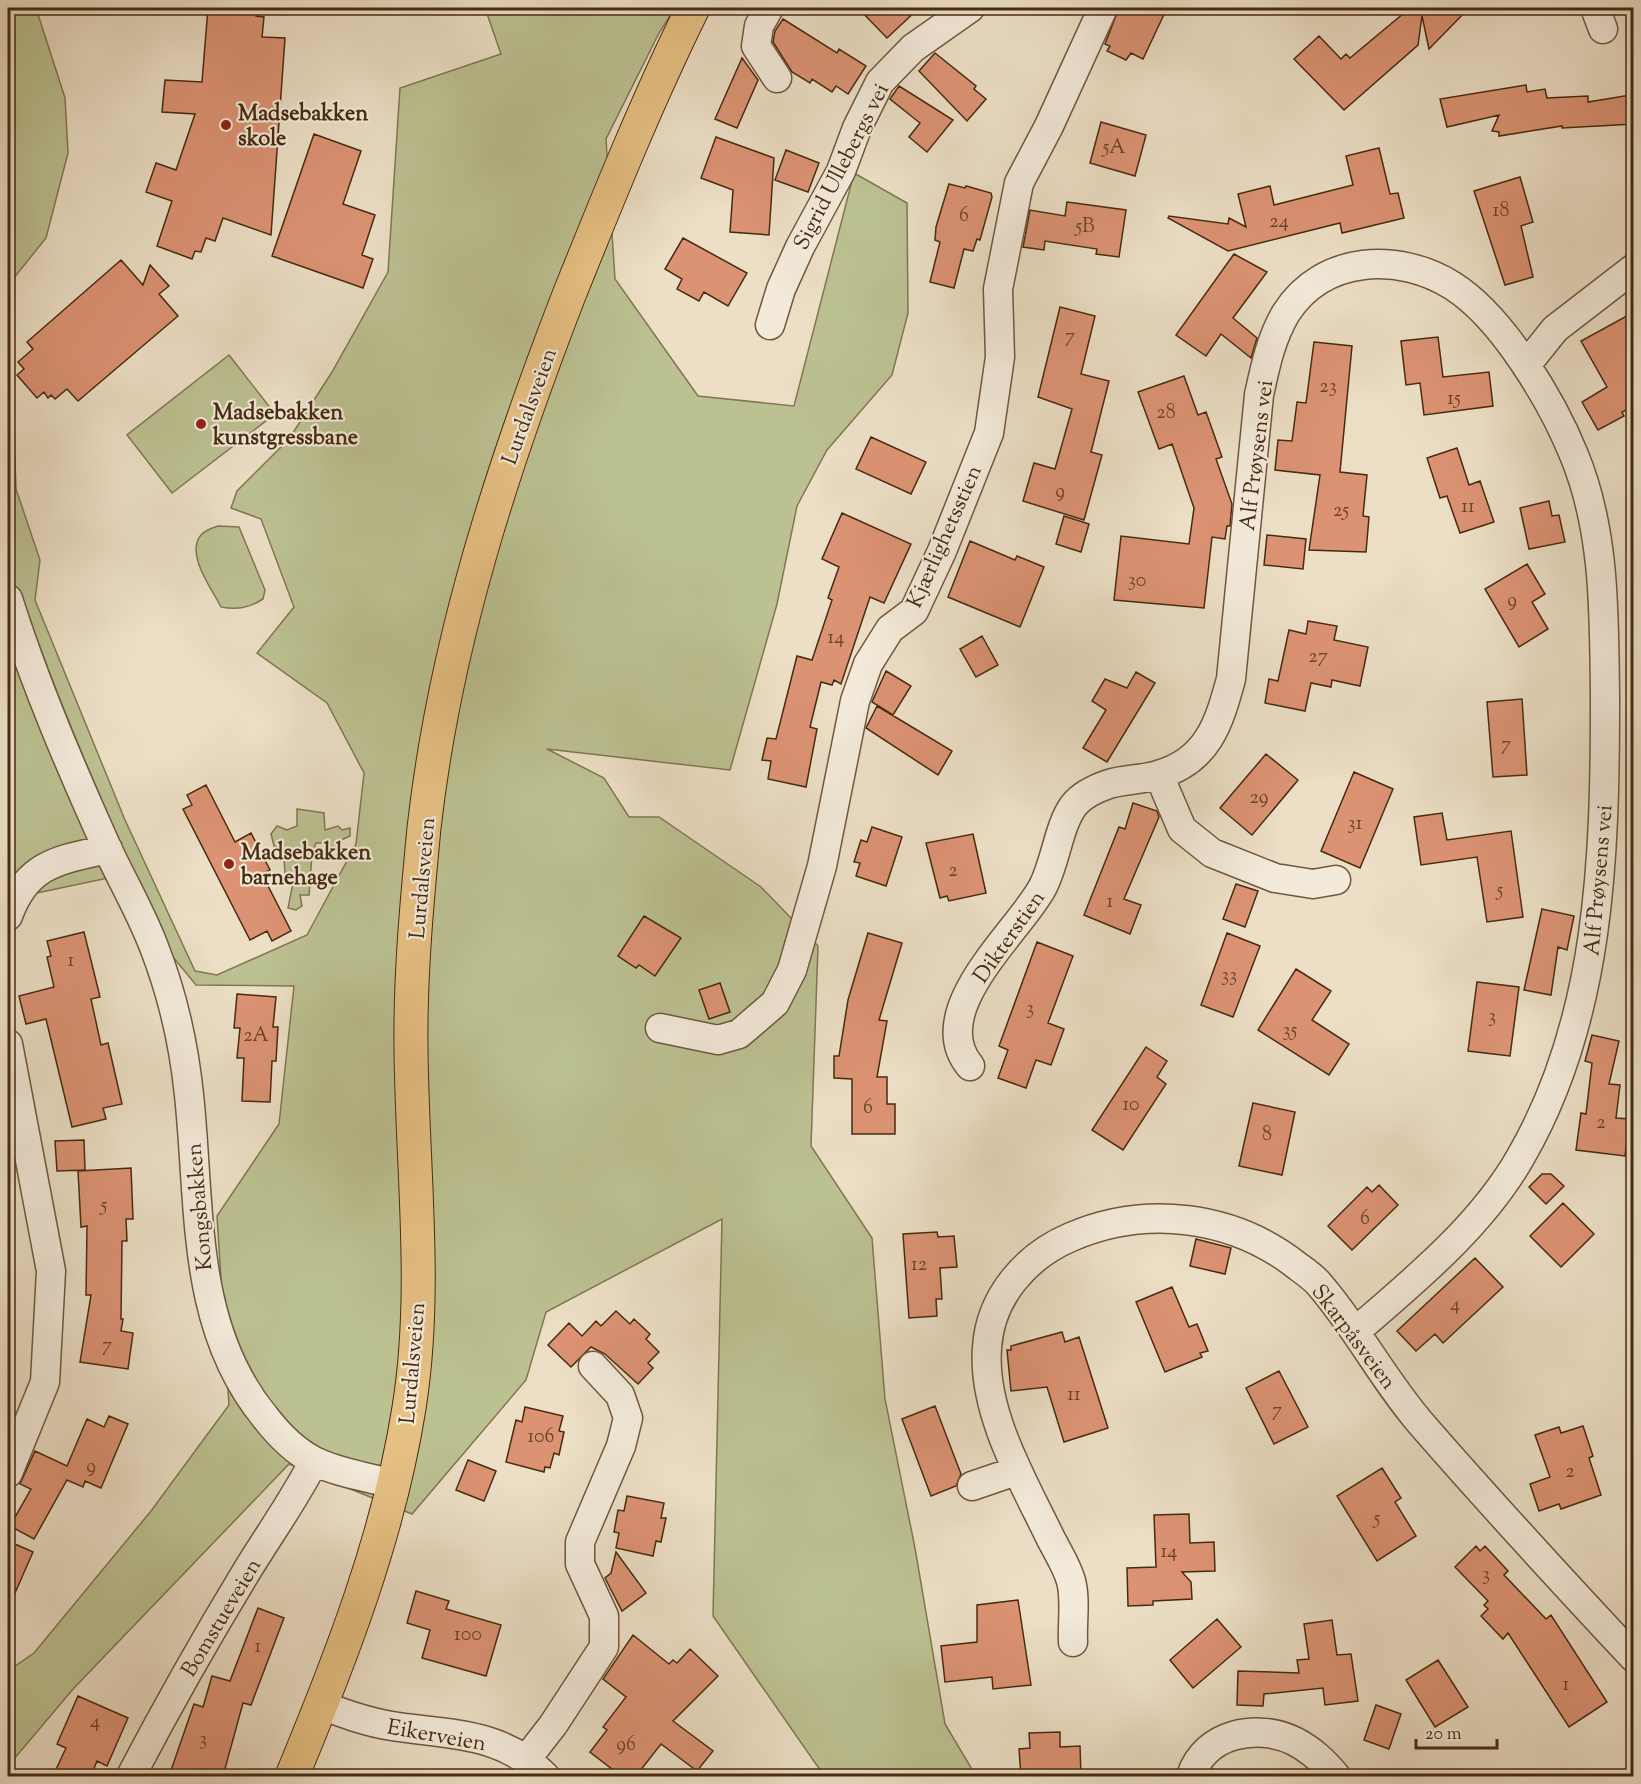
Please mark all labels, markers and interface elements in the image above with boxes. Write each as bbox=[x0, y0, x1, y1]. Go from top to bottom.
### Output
street label: Sigrid Ullebergs vei bbox=[787, 78, 899, 256]
place label: Madsebakken skole bbox=[238, 99, 368, 156]
marker: Madsebakken skole bbox=[219, 118, 233, 132]
house number: 5A bbox=[1101, 134, 1126, 163]
house number: 18 bbox=[1493, 197, 1509, 226]
house number: 6 bbox=[959, 202, 969, 231]
house number: 24 bbox=[1269, 208, 1289, 237]
house number: 5B bbox=[1074, 213, 1095, 242]
house number: 7 bbox=[1065, 323, 1075, 352]
street label: Lurdalsveien bbox=[495, 344, 567, 470]
house number: 23 bbox=[1319, 373, 1337, 402]
street label: Alf Prøysens vei bbox=[1233, 378, 1283, 533]
house number: 15 bbox=[1447, 385, 1461, 414]
place label: Madsebakken kunstgressbane bbox=[212, 398, 358, 455]
house number: 28 bbox=[1156, 399, 1176, 428]
marker: Madsebakken kunstgressbane bbox=[194, 417, 208, 431]
street label: Kjærlighetsstien bbox=[900, 461, 992, 614]
house number: 9 bbox=[1055, 478, 1065, 507]
house number: 11 bbox=[1461, 493, 1475, 522]
house number: 25 bbox=[1333, 497, 1349, 526]
house number: 30 bbox=[1128, 567, 1146, 596]
house number: 9 bbox=[1507, 587, 1517, 616]
house number: 14 bbox=[828, 624, 844, 653]
house number: 27 bbox=[1308, 643, 1328, 672]
house number: 7 bbox=[1501, 731, 1511, 760]
house number: 29 bbox=[1249, 784, 1269, 813]
street label: Alf Prøysens vei bbox=[1577, 803, 1623, 957]
house number: 31 bbox=[1348, 810, 1363, 839]
street label: Lurdalsveien bbox=[403, 816, 445, 940]
place label: Madsebakken barnehage bbox=[240, 838, 371, 895]
marker: Madsebakken barnehage bbox=[222, 857, 236, 871]
house number: 2 bbox=[948, 857, 958, 886]
house number: 5 bbox=[1496, 877, 1504, 906]
street label: Dikterstien bbox=[967, 885, 1054, 991]
house number: 1 bbox=[1107, 888, 1114, 917]
house number: 1 bbox=[68, 947, 75, 976]
house number: 33 bbox=[1221, 962, 1237, 991]
house number: 3 bbox=[1026, 995, 1034, 1024]
house number: 3 bbox=[1488, 1003, 1496, 1032]
house number: 35 bbox=[1283, 1017, 1298, 1046]
house number: 2A bbox=[243, 1022, 269, 1051]
house number: 10 bbox=[1122, 1091, 1140, 1120]
house number: 6 bbox=[863, 1094, 873, 1123]
house number: 2 bbox=[1596, 1109, 1606, 1138]
house number: 8 bbox=[1262, 1121, 1272, 1150]
street label: Kongsbakken bbox=[179, 1142, 223, 1272]
house number: 5 bbox=[100, 1192, 108, 1221]
house number: 6 bbox=[1360, 1205, 1370, 1234]
house number: 12 bbox=[911, 1251, 927, 1280]
street label: Skarpåsveien bbox=[1302, 1278, 1403, 1397]
house number: 4 bbox=[1450, 1291, 1460, 1320]
street label: Lurdalsveien bbox=[393, 1301, 435, 1425]
house number: 7 bbox=[102, 1332, 112, 1361]
house number: 11 bbox=[1067, 1381, 1081, 1410]
house number: 7 bbox=[1272, 1397, 1282, 1426]
house number: 106 bbox=[527, 1423, 555, 1452]
house number: 9 bbox=[86, 1453, 96, 1482]
house number: 2 bbox=[1565, 1458, 1575, 1487]
house number: 5 bbox=[1373, 1505, 1381, 1534]
house number: 14 bbox=[1161, 1538, 1177, 1567]
street label: Bomstueveien bbox=[175, 1553, 271, 1684]
house number: 3 bbox=[1482, 1561, 1490, 1590]
house number: 100 bbox=[454, 1621, 482, 1650]
house number: 1 bbox=[255, 1633, 262, 1662]
house number: 1 bbox=[1563, 1671, 1570, 1700]
house number: 4 bbox=[90, 1708, 100, 1737]
scale bar bbox=[1416, 1712, 1497, 1750]
street label: Eikerveien bbox=[384, 1713, 489, 1761]
text: 20 m bbox=[1425, 1722, 1462, 1748]
house number: 3 bbox=[199, 1726, 207, 1755]
house number: 96 bbox=[616, 1731, 636, 1760]

